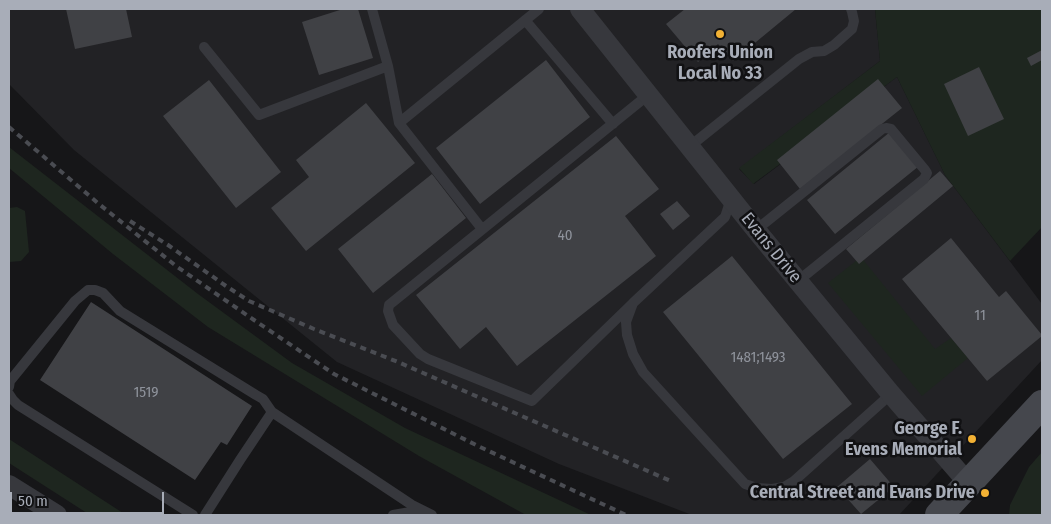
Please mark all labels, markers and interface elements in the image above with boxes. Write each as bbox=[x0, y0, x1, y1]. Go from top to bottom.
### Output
marker: Roofers Union Local No 33 bbox=[714, 28, 726, 40]
place label: Roofers Union Local No 33 bbox=[667, 42, 773, 84]
street label: Evans Drive bbox=[736, 208, 806, 288]
house number: 40 bbox=[557, 227, 573, 245]
house number: 11 bbox=[974, 307, 986, 325]
house number: 1481;1493 bbox=[730, 349, 786, 367]
house number: 1519 bbox=[133, 384, 159, 402]
place label: George F. Evens Memorial bbox=[845, 418, 962, 460]
marker: George F. Evens Memorial bbox=[966, 433, 978, 445]
scale bar bbox=[12, 482, 166, 514]
place label: Central Street and Evans Drive bbox=[750, 482, 975, 504]
marker: Central Street and Evans Drive bbox=[979, 487, 991, 499]
text: 50 m bbox=[18, 492, 48, 510]

